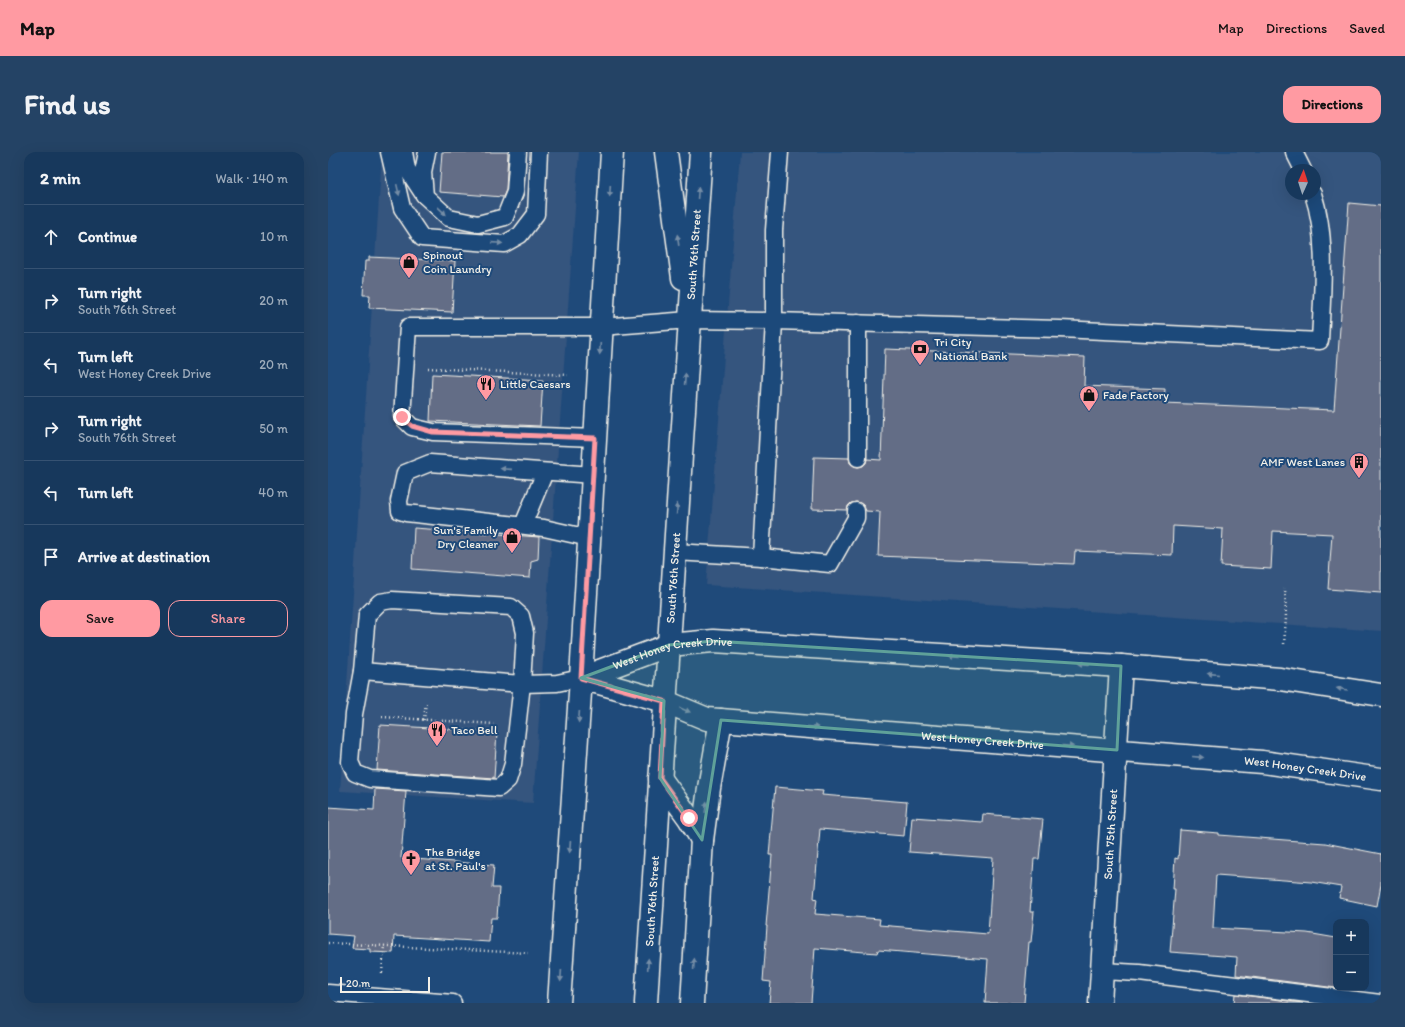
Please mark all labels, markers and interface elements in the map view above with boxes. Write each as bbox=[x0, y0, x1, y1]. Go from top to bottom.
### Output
text: Map bbox=[20, 17, 55, 40]
text: Map bbox=[1218, 20, 1244, 37]
text: Directions bbox=[1266, 20, 1327, 37]
text: Saved bbox=[1349, 20, 1385, 37]
button: Directions bbox=[1283, 86, 1381, 123]
text: Find us bbox=[24, 87, 111, 121]
north arrow bbox=[1285, 164, 1321, 200]
text: 2 min bbox=[40, 168, 80, 188]
text: Walk · 140 m bbox=[216, 171, 288, 186]
one-way arrow bbox=[395, 184, 401, 196]
one-way arrow bbox=[606, 185, 613, 197]
one-way arrow bbox=[695, 187, 702, 199]
one-way arrow bbox=[437, 206, 446, 215]
street label: South 76th Street bbox=[684, 208, 704, 300]
icon: ahead bbox=[40, 226, 62, 248]
text: Continue bbox=[78, 228, 137, 246]
text: 10 m bbox=[260, 229, 288, 244]
one-way arrow bbox=[675, 234, 681, 246]
one-way arrow bbox=[491, 240, 503, 247]
place label: Spinout Coin Laundry bbox=[423, 248, 492, 276]
shop icon: Spinout Coin Laundry bbox=[398, 251, 420, 279]
text: Turn right bbox=[78, 284, 142, 302]
icon: right bbox=[40, 290, 62, 312]
text: 20 m bbox=[259, 293, 288, 308]
text: South 76th Street bbox=[78, 302, 176, 317]
place label: Tri City National Bank bbox=[934, 335, 1007, 363]
bank icon: Tri City National Bank bbox=[909, 338, 931, 366]
one-way arrow bbox=[597, 343, 604, 355]
text: Turn left bbox=[78, 348, 133, 366]
icon: left bbox=[40, 354, 62, 376]
text: 20 m bbox=[259, 357, 288, 372]
text: West Honey Creek Drive bbox=[78, 366, 211, 381]
restaurant icon: Little Caesars bbox=[475, 373, 497, 401]
one-way arrow bbox=[682, 373, 689, 385]
place label: Little Caesars bbox=[500, 377, 571, 391]
shop icon: Fade Factory bbox=[1078, 384, 1100, 412]
place label: Fade Factory bbox=[1103, 388, 1169, 402]
route end bbox=[393, 408, 411, 426]
text: Turn right bbox=[78, 412, 142, 430]
icon: right bbox=[40, 418, 62, 440]
text: 50 m bbox=[259, 421, 288, 436]
text: South 76th Street bbox=[78, 430, 176, 445]
building icon: AMF West Lanes bbox=[1348, 451, 1370, 479]
place label: AMF West Lanes bbox=[1261, 455, 1345, 469]
one-way arrow bbox=[500, 465, 512, 472]
icon: left bbox=[40, 482, 62, 504]
text: Turn left bbox=[78, 484, 133, 502]
text: 40 m bbox=[258, 485, 288, 500]
one-way arrow bbox=[674, 503, 681, 515]
place label: Sun's Family Dry Cleaner bbox=[433, 523, 498, 551]
shop icon: Sun's Family Dry Cleaner bbox=[501, 526, 523, 554]
street label: South 76th Street bbox=[663, 532, 683, 624]
icon: arrive bbox=[40, 546, 62, 568]
text: Arrive at destination bbox=[78, 548, 210, 566]
button: Save bbox=[40, 600, 160, 637]
button: Share bbox=[168, 600, 288, 637]
street label: West Honey Creek Drive bbox=[611, 634, 733, 672]
one-way arrow bbox=[947, 653, 960, 659]
one-way arrow bbox=[1077, 661, 1090, 667]
one-way arrow bbox=[1207, 670, 1219, 677]
one-way arrow bbox=[1336, 686, 1349, 692]
one-way arrow bbox=[680, 707, 692, 713]
one-way arrow bbox=[575, 711, 582, 723]
restaurant icon: Taco Bell bbox=[426, 719, 448, 747]
place label: Taco Bell bbox=[451, 723, 498, 737]
one-way arrow bbox=[807, 724, 819, 730]
street label: West Honey Creek Drive bbox=[920, 729, 1045, 752]
one-way arrow bbox=[1062, 743, 1074, 750]
one-way arrow bbox=[1192, 753, 1204, 760]
street label: West Honey Creek Drive bbox=[1244, 754, 1367, 784]
street label: South 75th Street bbox=[1101, 788, 1120, 880]
one-way arrow bbox=[703, 801, 709, 813]
route start bbox=[680, 809, 698, 827]
one-way arrow bbox=[566, 840, 573, 853]
place label: The Bridge at St. Paul's bbox=[425, 845, 486, 873]
church icon: The Bridge at St. Paul's bbox=[400, 848, 422, 876]
street label: South 76th Street bbox=[642, 855, 662, 947]
map controls bbox=[1333, 919, 1369, 991]
button: + bbox=[1333, 919, 1369, 955]
button: − bbox=[1333, 955, 1369, 991]
one-way arrow bbox=[691, 957, 697, 970]
one-way arrow bbox=[645, 958, 652, 970]
one-way arrow bbox=[557, 970, 564, 982]
scale bar bbox=[340, 975, 430, 994]
text: 20 m bbox=[346, 977, 370, 990]

